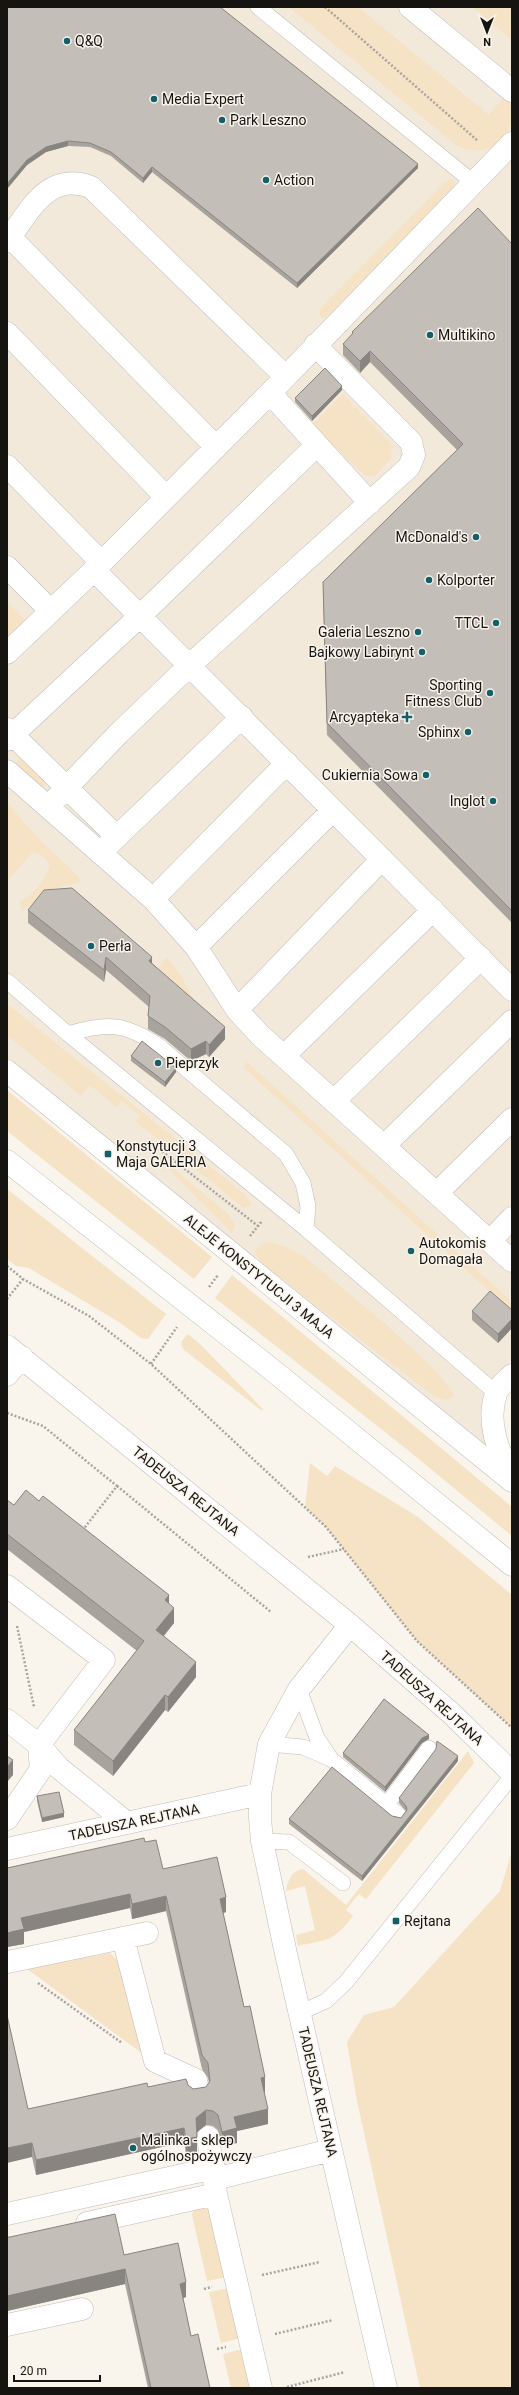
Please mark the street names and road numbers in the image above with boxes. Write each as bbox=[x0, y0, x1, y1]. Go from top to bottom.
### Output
street label: ALEJE KONSTYTUCJI 3 MAJA bbox=[181, 1211, 337, 1341]
street label: TADEUSZA REJTANA bbox=[129, 1443, 243, 1539]
street label: TADEUSZA REJTANA bbox=[377, 1648, 487, 1748]
street label: TADEUSZA REJTANA bbox=[67, 1800, 201, 1844]
street label: TADEUSZA REJTANA bbox=[295, 2025, 341, 2159]

